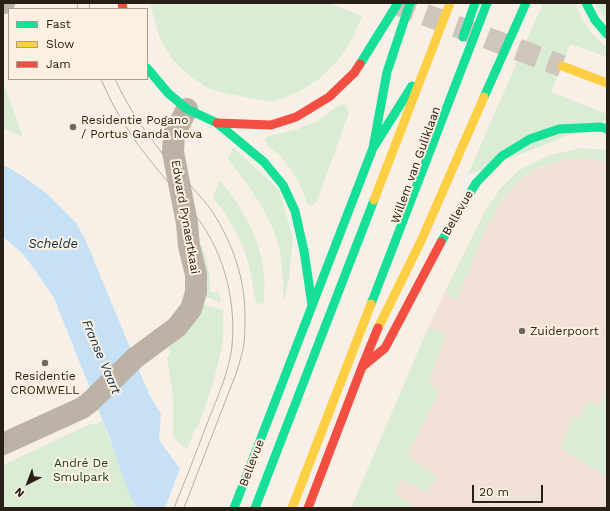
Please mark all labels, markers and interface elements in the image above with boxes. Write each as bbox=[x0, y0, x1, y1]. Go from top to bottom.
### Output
legend bbox=[8, 8, 148, 80]
text: Fast bbox=[46, 17, 71, 31]
text: Slow bbox=[46, 37, 74, 51]
text: Jam bbox=[46, 57, 71, 71]
street label: Willem van Guliklaan bbox=[388, 105, 444, 225]
place label: Residentie Pogano / Portus Ganda Nova bbox=[81, 113, 202, 141]
marker: Residentie Pogano / Portus Ganda Nova bbox=[68, 122, 78, 132]
street label: Edward Pynaertkaai bbox=[168, 159, 202, 275]
street label: Bellevue bbox=[439, 188, 477, 238]
water label: Schelde bbox=[28, 236, 78, 252]
water label: Franse Vaart bbox=[78, 317, 124, 397]
place label: Zuiderpoort bbox=[530, 324, 599, 338]
marker: Zuiderpoort bbox=[517, 326, 527, 336]
marker: Residentie CROMWELL bbox=[40, 358, 50, 368]
place label: Residentie CROMWELL bbox=[11, 369, 79, 397]
street label: Bellevue bbox=[236, 437, 268, 489]
park label: André De Smulpark bbox=[53, 456, 109, 484]
north arrow bbox=[8, 463, 48, 503]
scale bar bbox=[474, 477, 545, 503]
text: N bbox=[12, 485, 27, 500]
text: 20 m bbox=[479, 485, 509, 499]

